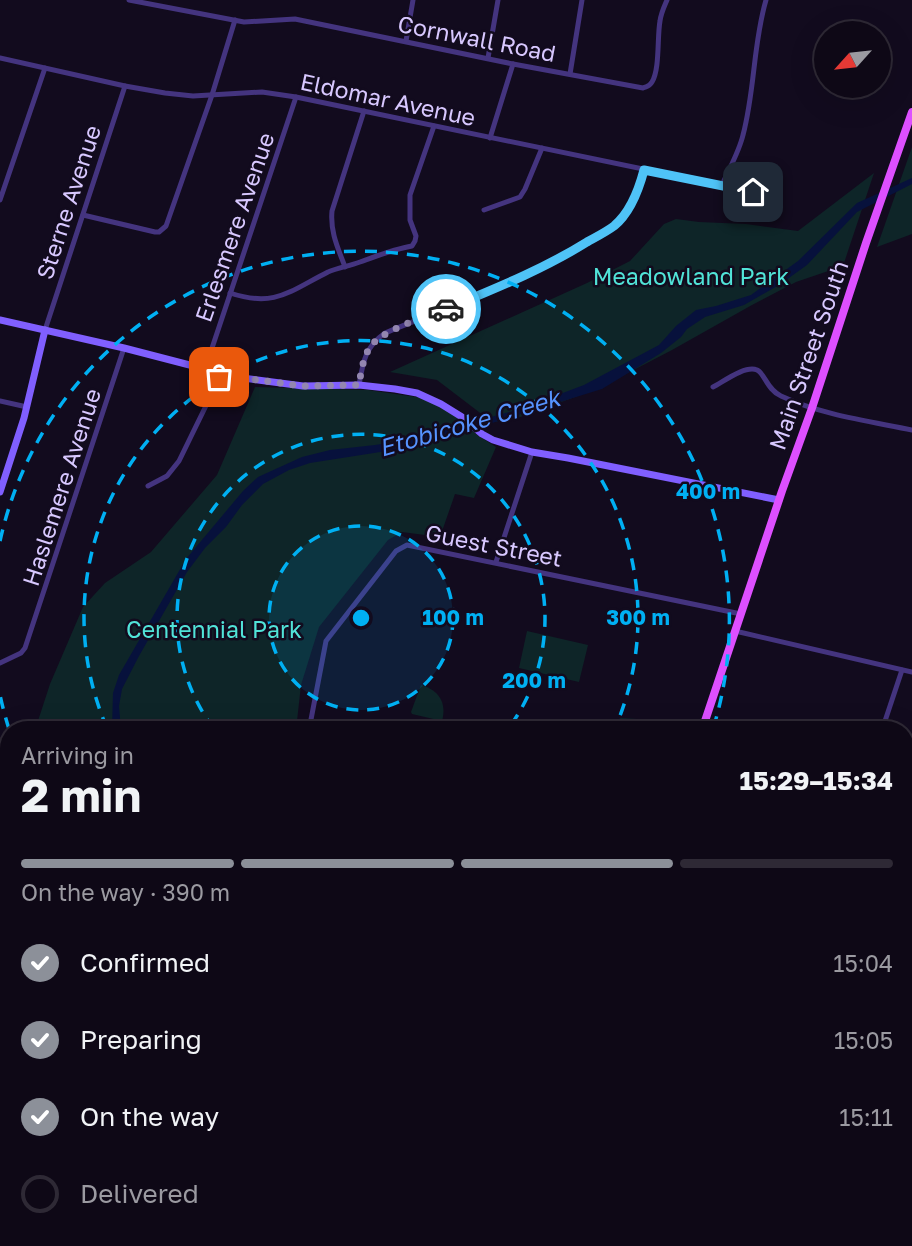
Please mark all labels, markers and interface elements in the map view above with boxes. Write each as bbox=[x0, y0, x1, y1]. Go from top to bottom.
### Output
street label: Cornwall Road bbox=[396, 9, 558, 67]
north arrow bbox=[814, 21, 891, 98]
map controls bbox=[814, 21, 891, 98]
street label: Eldomar Avenue bbox=[298, 67, 478, 131]
street label: Sterne Avenue bbox=[30, 121, 106, 283]
street label: Erlesmere Avenue bbox=[188, 129, 280, 325]
pin bbox=[723, 162, 783, 222]
icon: home bbox=[734, 173, 772, 211]
street label: Main Street South bbox=[762, 257, 854, 453]
park label: Meadowland Park bbox=[593, 262, 789, 290]
courier bbox=[411, 274, 481, 344]
icon: car bbox=[427, 290, 465, 328]
pin bbox=[189, 347, 249, 407]
icon: bag bbox=[200, 358, 238, 396]
water label: Etobicoke Creek bbox=[375, 382, 565, 462]
street label: Haslemere Avenue bbox=[16, 385, 106, 589]
text: 400 m bbox=[676, 478, 740, 504]
street label: Guest Street bbox=[423, 518, 565, 572]
text: 100 m bbox=[422, 604, 484, 630]
text: 300 m bbox=[606, 604, 670, 630]
centre of rings bbox=[349, 606, 373, 630]
park label: Centennial Park bbox=[126, 615, 302, 643]
text: 200 m bbox=[502, 667, 566, 693]
text: Arriving in bbox=[21, 741, 134, 769]
text: 15:29–15:34 bbox=[740, 765, 893, 796]
text: 2 min bbox=[21, 767, 141, 822]
text: On the way · 390 m bbox=[21, 878, 230, 906]
icon: check bbox=[21, 944, 59, 982]
text: Confirmed bbox=[80, 947, 210, 978]
text: 15:04 bbox=[833, 949, 893, 977]
icon: check bbox=[21, 1021, 59, 1059]
text: Preparing bbox=[80, 1024, 202, 1055]
text: 15:05 bbox=[834, 1026, 893, 1054]
icon: check bbox=[21, 1098, 59, 1136]
text: On the way bbox=[80, 1101, 219, 1132]
text: 15:11 bbox=[839, 1103, 893, 1131]
text: Delivered bbox=[80, 1178, 199, 1209]

